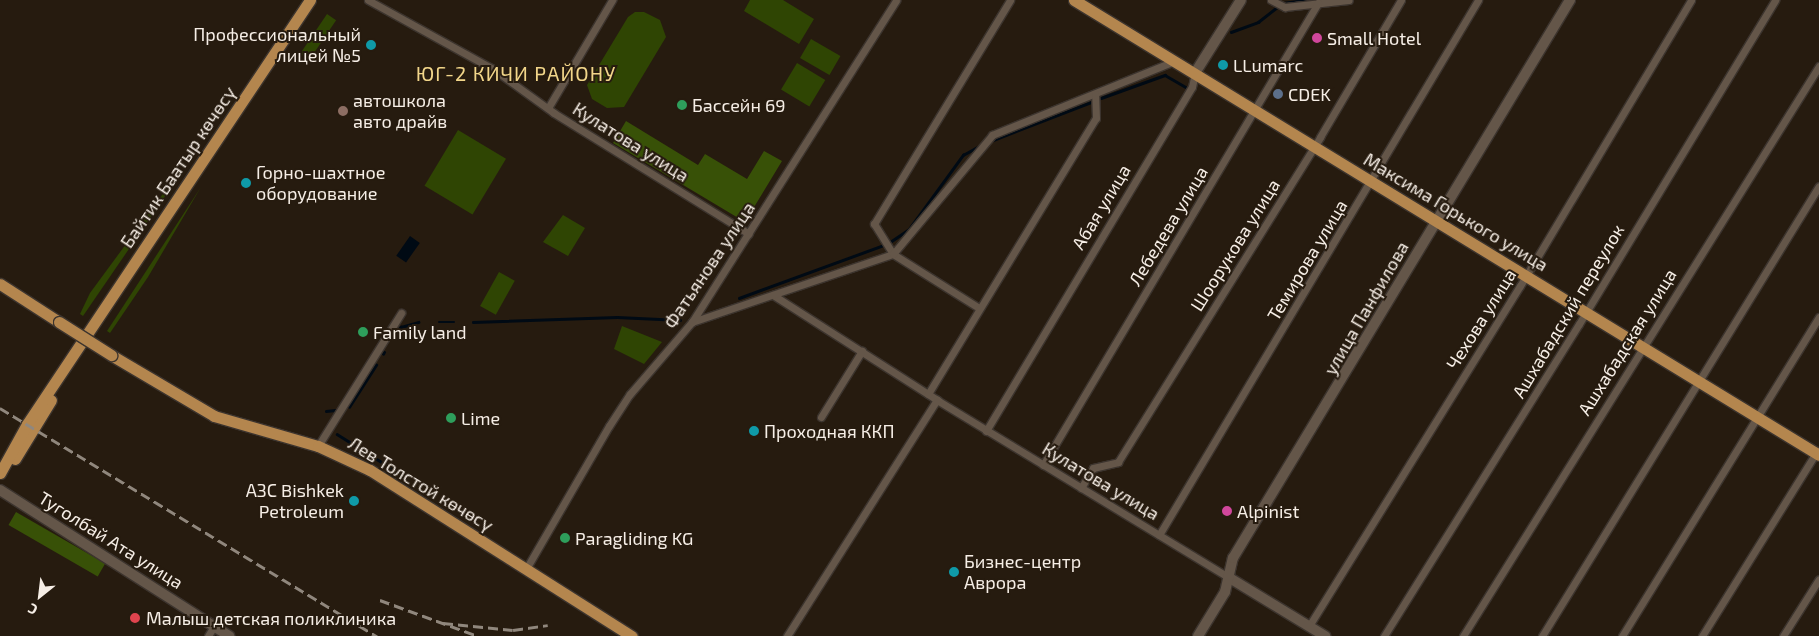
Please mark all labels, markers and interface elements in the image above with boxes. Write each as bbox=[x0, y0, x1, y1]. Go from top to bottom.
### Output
place label: Профессиональный лицей №5 bbox=[193, 24, 361, 66]
place label: Small Hotel bbox=[1327, 27, 1422, 49]
marker: Small Hotel bbox=[1311, 32, 1323, 44]
marker: Профессиональный лицей №5 bbox=[365, 39, 377, 51]
place label: LLumarc bbox=[1233, 54, 1303, 76]
marker: LLumarc bbox=[1217, 59, 1229, 71]
district label: ЮГ-2 КИЧИ РАЙОНУ bbox=[414, 61, 618, 85]
street label: Байтик Баатыр көчөсү bbox=[116, 82, 240, 252]
place label: CDEK bbox=[1288, 83, 1331, 105]
marker: CDEK bbox=[1272, 88, 1284, 100]
place label: автошкола авто драйв bbox=[353, 90, 447, 132]
place label: Бассейн 69 bbox=[692, 94, 786, 116]
street label: Кулатова улица bbox=[569, 98, 693, 186]
marker: Бассейн 69 bbox=[676, 99, 688, 111]
marker: автошкола авто драйв bbox=[337, 105, 349, 117]
street label: Максима Горького улица bbox=[1360, 148, 1552, 276]
street label: Абая улица bbox=[1067, 160, 1135, 254]
place label: Горно-шахтное оборудование bbox=[256, 162, 385, 204]
street label: Лебедева улица bbox=[1124, 162, 1212, 290]
street label: Шоорукова улица bbox=[1186, 175, 1284, 315]
marker: Горно-шахтное оборудование bbox=[240, 177, 252, 189]
street label: Темирова улица bbox=[1262, 196, 1352, 324]
street label: Фатьянова улица bbox=[659, 198, 759, 332]
street label: Ашхабадский переулок bbox=[1508, 220, 1628, 402]
street label: улица Панфилова bbox=[1319, 237, 1413, 379]
street label: Чехова улица bbox=[1441, 265, 1521, 373]
street label: Ашхабадская улица bbox=[1573, 265, 1681, 419]
place label: Family land bbox=[373, 321, 467, 343]
marker: Family land bbox=[357, 326, 369, 338]
place label: Lime bbox=[461, 407, 500, 429]
marker: Lime bbox=[445, 412, 457, 424]
place label: Проходная ККП bbox=[764, 420, 894, 442]
marker: Проходная ККП bbox=[748, 425, 760, 437]
street label: Лев Толстой көчөсү bbox=[345, 432, 497, 536]
street label: Кулатова улица bbox=[1039, 438, 1163, 524]
place label: АЗС Bishkek Petroleum bbox=[246, 480, 344, 522]
street label: Туголбай Ата улица bbox=[35, 487, 187, 593]
marker: АЗС Bishkek Petroleum bbox=[348, 495, 360, 507]
place label: Alpinist bbox=[1237, 500, 1299, 522]
marker: Alpinist bbox=[1221, 505, 1233, 517]
place label: Paragliding KG bbox=[575, 527, 693, 549]
marker: Paragliding KG bbox=[559, 532, 571, 544]
place label: Бизнес-центр Аврора bbox=[964, 551, 1081, 594]
marker: Бизнес-центр Аврора bbox=[948, 566, 960, 578]
north arrow bbox=[15, 571, 65, 621]
text: С bbox=[25, 600, 40, 619]
place label: Малыш детская поликлиника bbox=[146, 607, 396, 629]
marker: Малыш детская поликлиника bbox=[128, 611, 142, 625]

